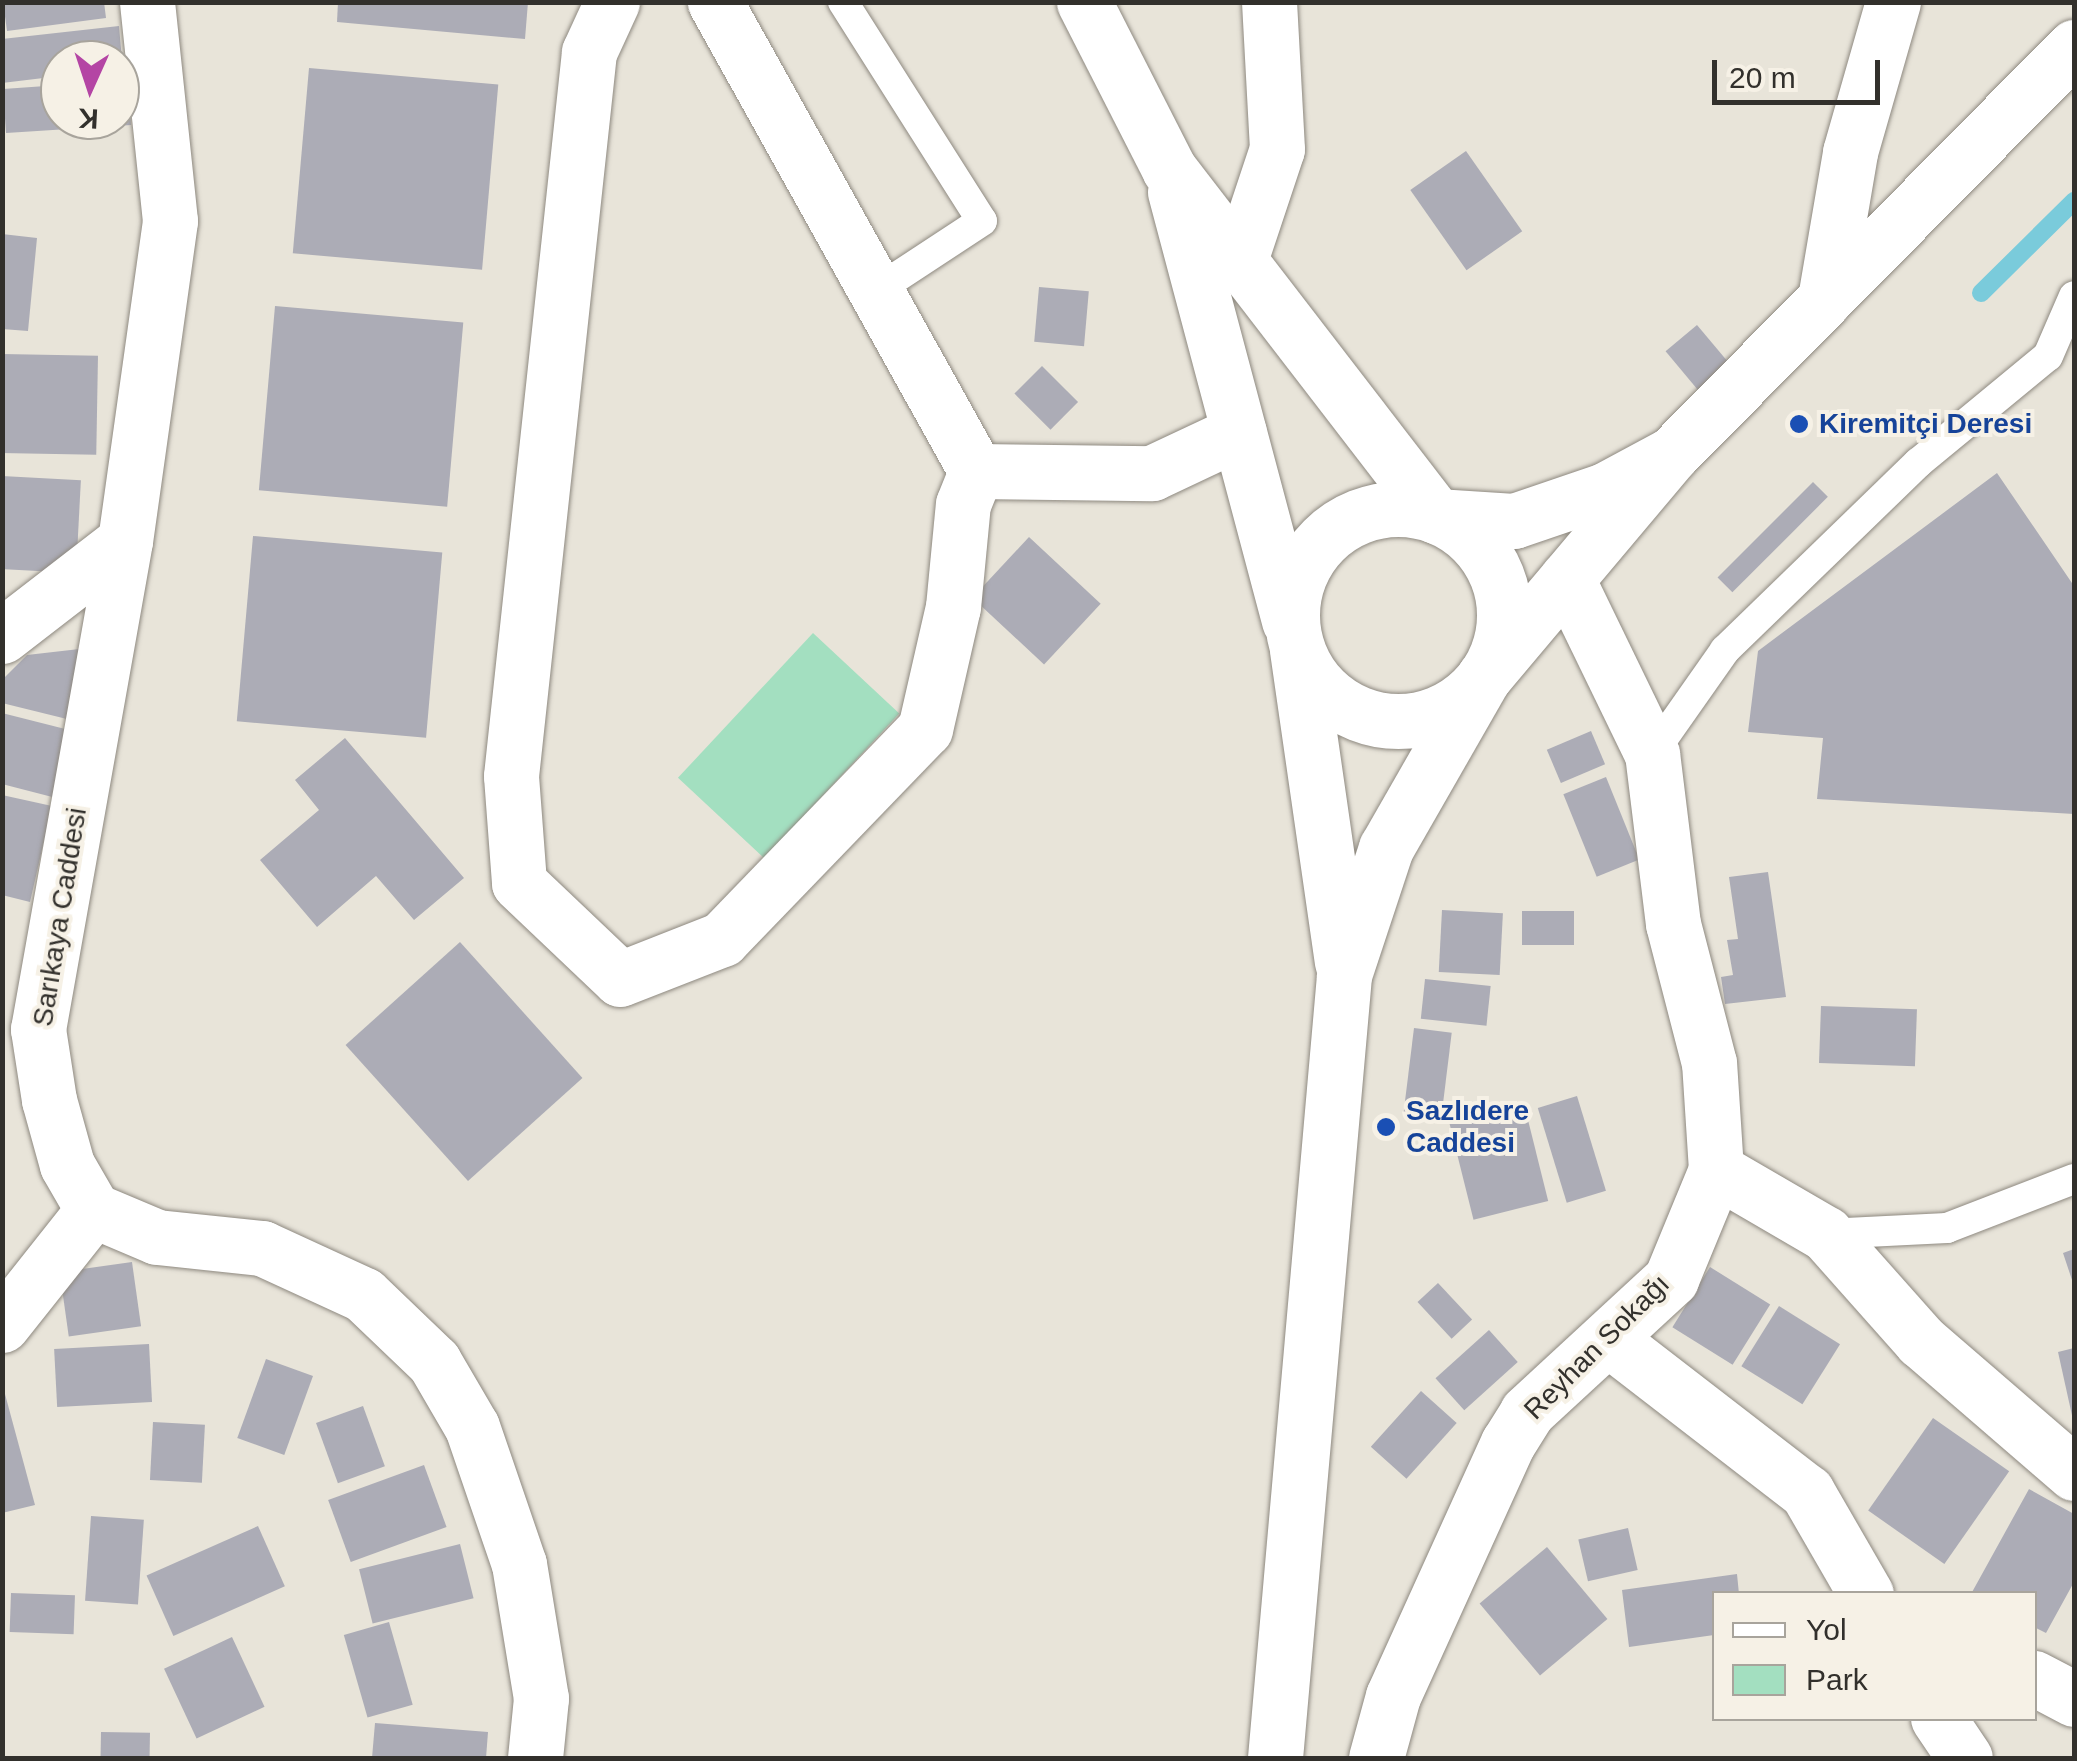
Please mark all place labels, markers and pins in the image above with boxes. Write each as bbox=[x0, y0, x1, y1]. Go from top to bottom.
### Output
place label: Kiremitçi Deresi bbox=[1819, 407, 2032, 441]
marker: Kiremitçi Deresi bbox=[1788, 413, 1810, 435]
place label: Sazlıdere Caddesi bbox=[1406, 1094, 1529, 1160]
marker: Sazlıdere Caddesi bbox=[1375, 1116, 1397, 1138]

